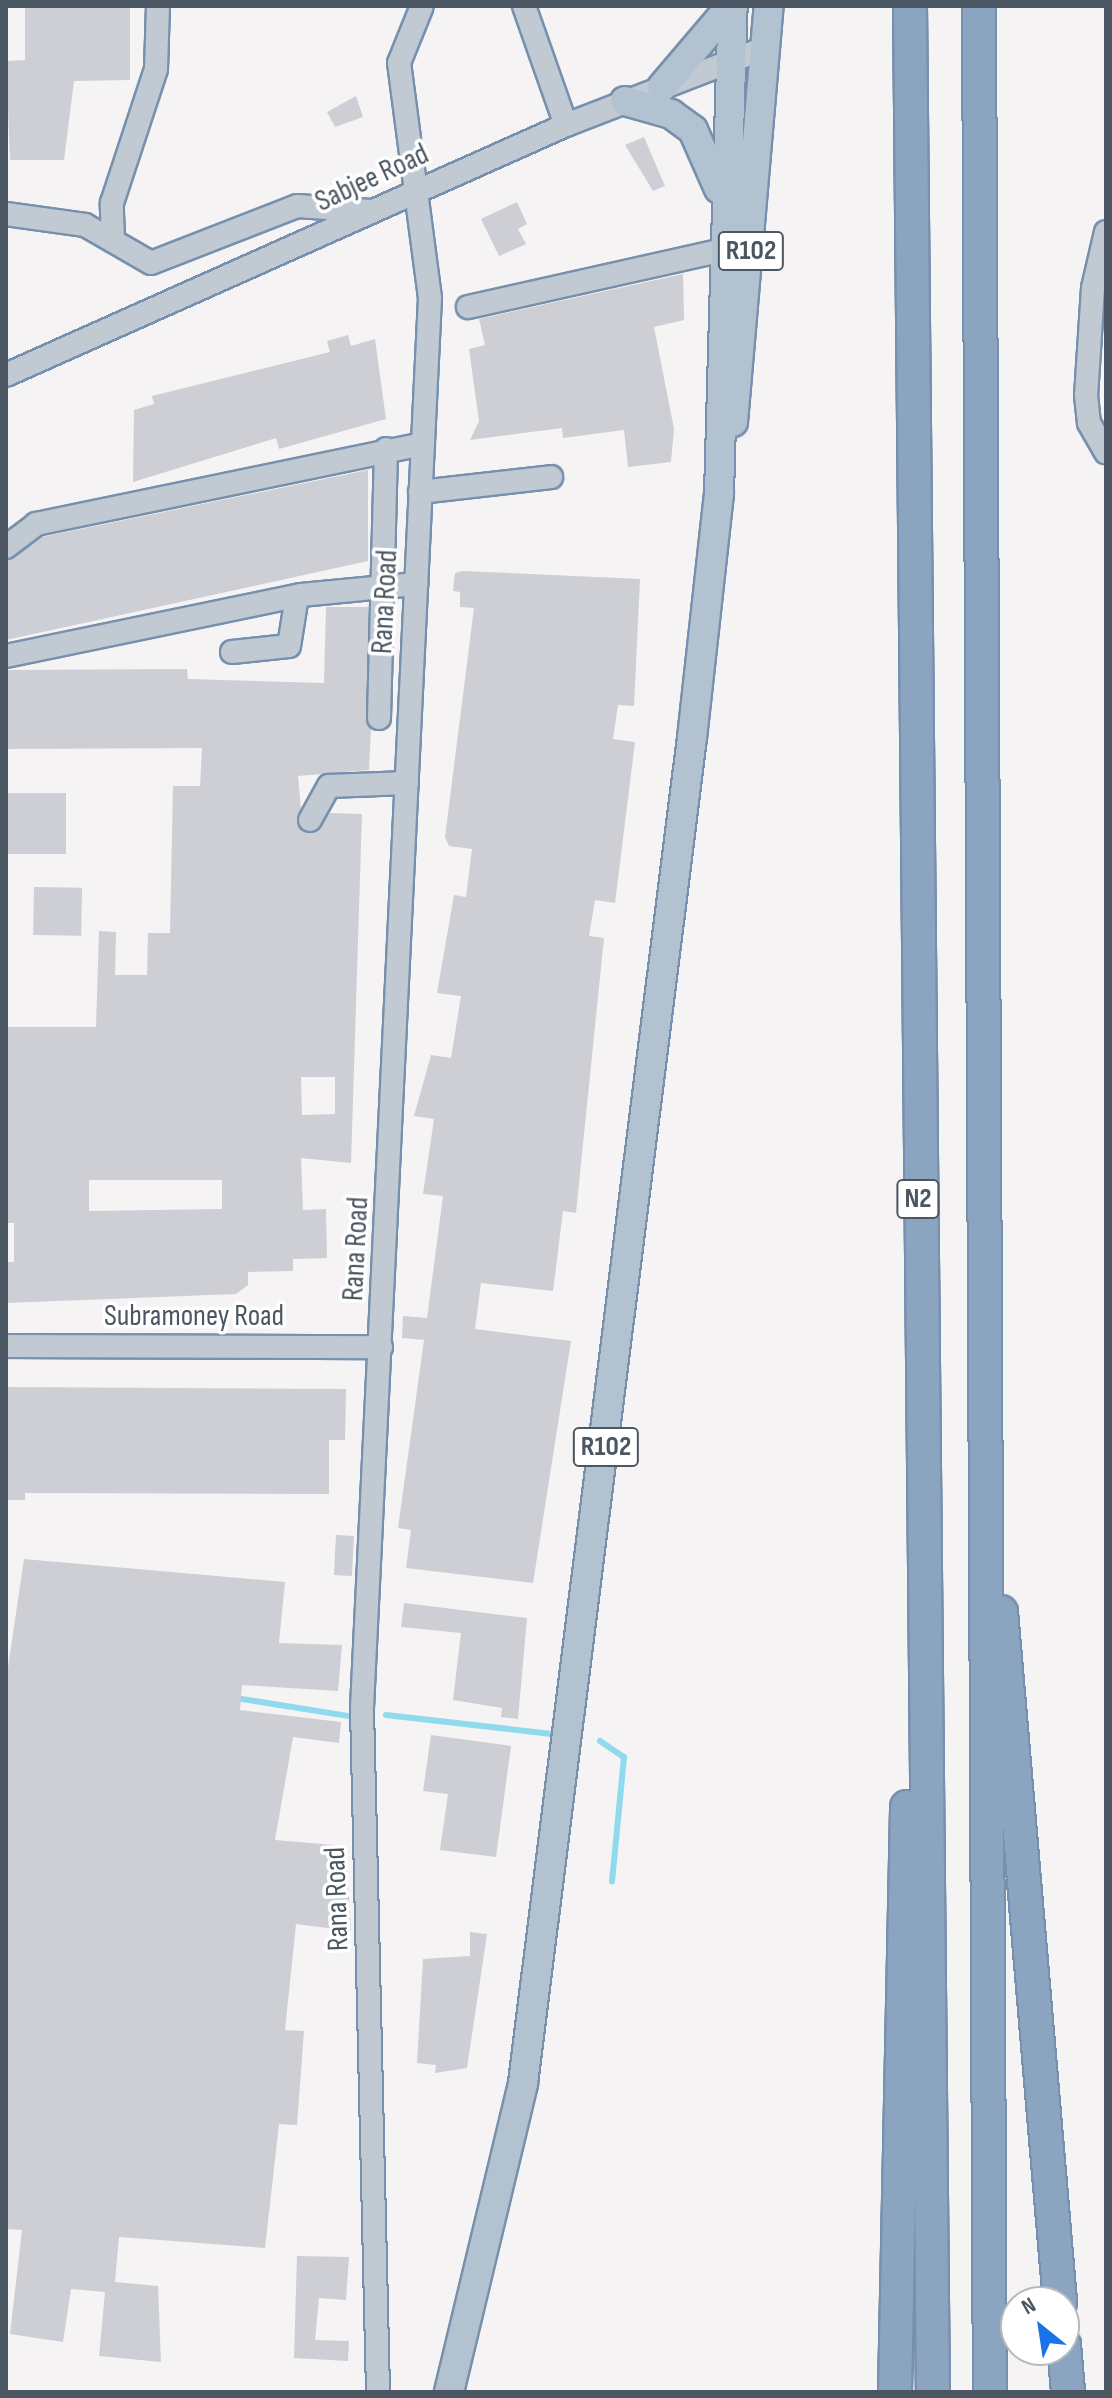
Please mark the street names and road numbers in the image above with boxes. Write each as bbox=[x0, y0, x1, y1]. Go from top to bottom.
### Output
street label: Sabjee Road bbox=[310, 136, 434, 220]
road number: R102 bbox=[717, 227, 785, 275]
street label: Rana Road bbox=[364, 549, 406, 655]
road number: N2 bbox=[896, 1175, 940, 1223]
street label: Rana Road bbox=[335, 1196, 377, 1302]
street label: Subramoney Road bbox=[104, 1298, 284, 1334]
road number: R102 bbox=[572, 1423, 640, 1471]
street label: Rana Road bbox=[317, 1846, 357, 1952]

